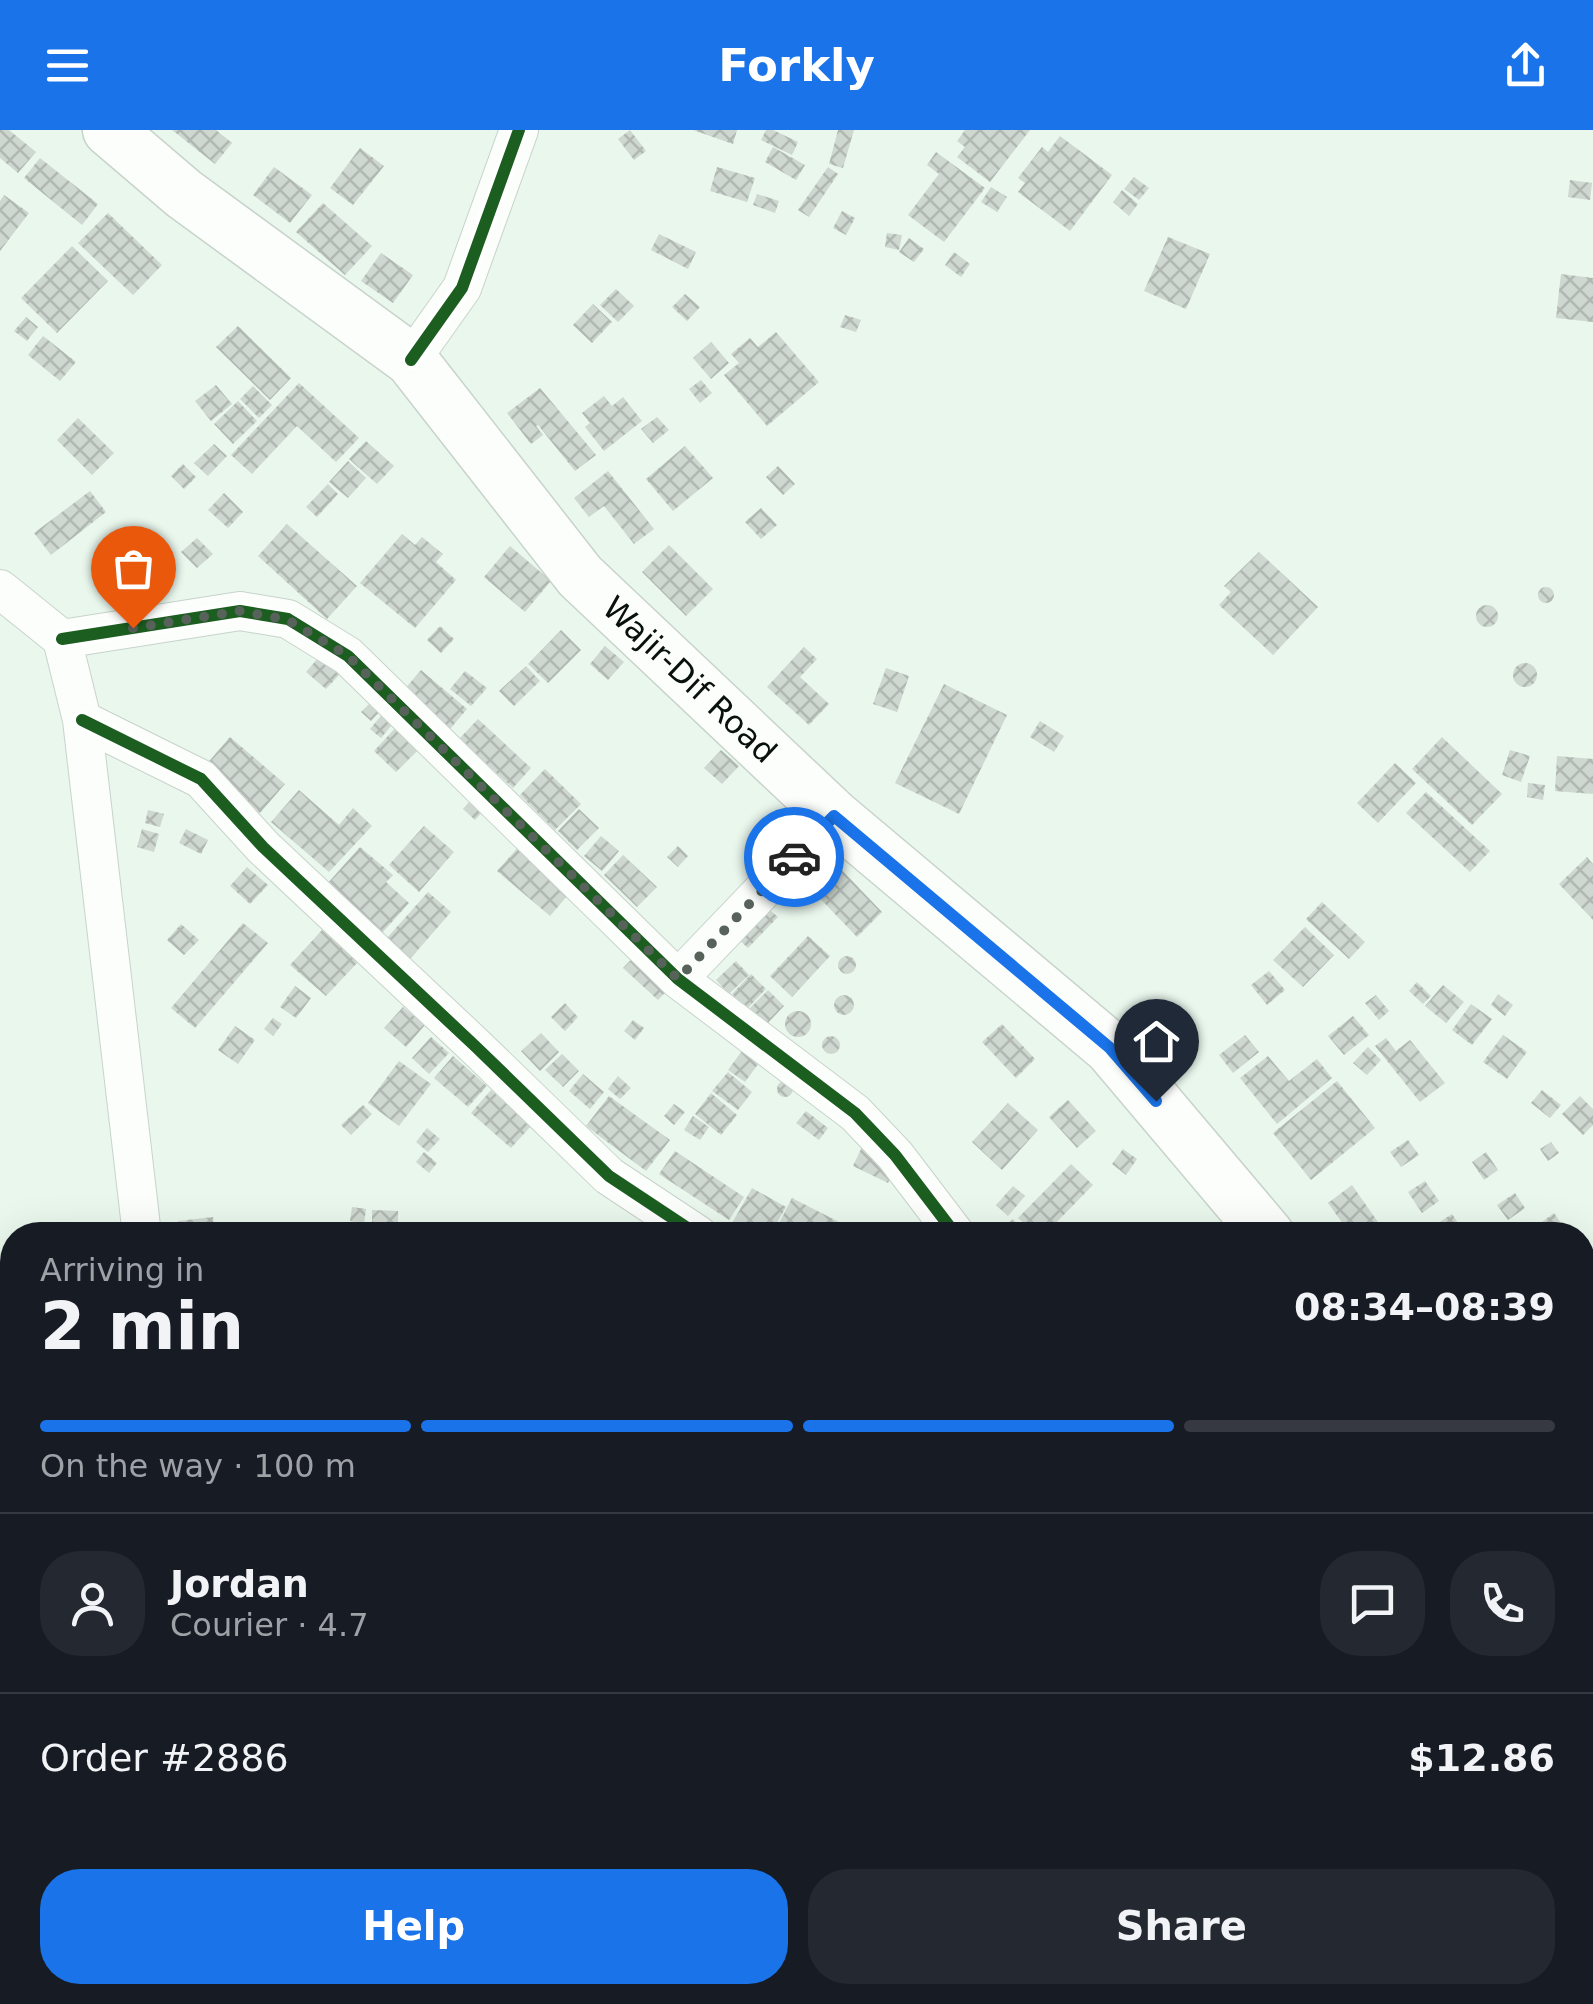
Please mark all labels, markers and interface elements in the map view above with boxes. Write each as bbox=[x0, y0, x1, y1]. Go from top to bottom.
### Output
icon: menu bbox=[40, 38, 95, 93]
icon: share bbox=[1498, 38, 1553, 93]
text: Forkly bbox=[718, 39, 875, 92]
pin bbox=[91, 526, 176, 629]
icon: bag bbox=[106, 541, 161, 596]
street label: Wajir-Dif Road bbox=[595, 589, 784, 771]
courier bbox=[744, 807, 844, 907]
icon: car bbox=[767, 830, 822, 885]
pin bbox=[1114, 999, 1199, 1102]
icon: home bbox=[1129, 1014, 1184, 1069]
text: Arriving in bbox=[40, 1251, 204, 1289]
text: 08:34–08:39 bbox=[1294, 1285, 1555, 1329]
text: 2 min bbox=[40, 1289, 244, 1364]
text: On the way · 100 m bbox=[40, 1447, 356, 1485]
button: person bbox=[40, 1551, 145, 1656]
button: chat bbox=[1320, 1551, 1425, 1656]
button: phone bbox=[1450, 1551, 1555, 1656]
text: Jordan bbox=[170, 1562, 309, 1606]
text: Courier · 4.7 bbox=[170, 1606, 369, 1644]
text: Order #2886 bbox=[40, 1736, 289, 1780]
text: $12.86 bbox=[1408, 1736, 1555, 1780]
button: Help bbox=[40, 1869, 788, 1984]
button: Share bbox=[808, 1869, 1555, 1984]

